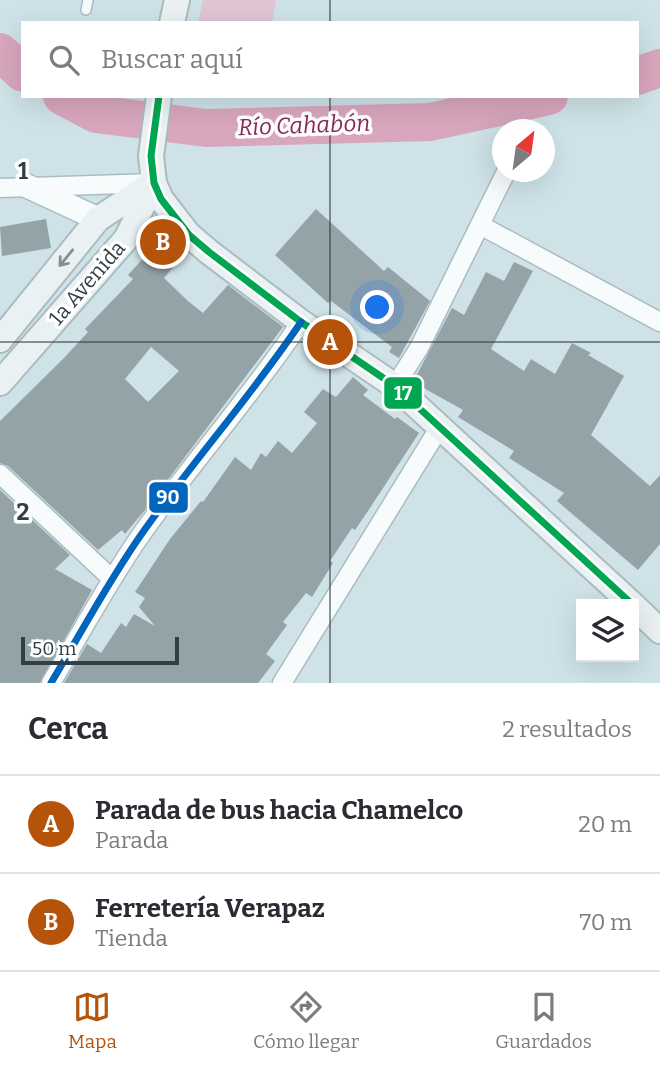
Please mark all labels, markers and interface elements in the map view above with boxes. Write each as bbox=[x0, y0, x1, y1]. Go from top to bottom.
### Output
search box bbox=[21, 21, 639, 98]
icon: search bbox=[45, 41, 83, 79]
text: Buscar aquí bbox=[101, 44, 243, 75]
water label: Río Cahabón bbox=[237, 109, 371, 141]
north arrow bbox=[492, 119, 555, 182]
text: 1 bbox=[18, 157, 28, 185]
pin: B bbox=[140, 216, 186, 268]
street label: 1a Avenida bbox=[43, 235, 131, 331]
one-way arrow bbox=[58, 249, 74, 267]
your location bbox=[360, 290, 394, 324]
pin: A bbox=[307, 316, 353, 368]
line badge: 17 bbox=[383, 376, 423, 410]
text: 17 bbox=[394, 382, 412, 405]
line badge: 90 bbox=[148, 481, 189, 514]
text: 90 bbox=[156, 486, 180, 509]
text: 2 bbox=[17, 498, 30, 526]
map controls bbox=[576, 599, 639, 662]
button: layers bbox=[576, 599, 639, 662]
scale bar bbox=[21, 634, 178, 666]
text: 50 m bbox=[32, 637, 76, 660]
text: Cerca bbox=[28, 711, 108, 747]
text: 2 resultados bbox=[502, 715, 632, 743]
text: Parada de bus hacia Chamelco bbox=[95, 795, 463, 826]
text: A bbox=[43, 810, 59, 838]
text: 20 m bbox=[578, 810, 632, 838]
text: Parada bbox=[95, 826, 169, 854]
text: Ferretería Verapaz bbox=[95, 893, 325, 924]
text: B bbox=[44, 908, 58, 936]
text: 70 m bbox=[580, 908, 632, 936]
text: Tienda bbox=[95, 924, 168, 952]
tab: Mapa bbox=[68, 988, 117, 1053]
tab: Cómo llegar bbox=[253, 988, 359, 1053]
tab: Guardados bbox=[495, 988, 592, 1053]

